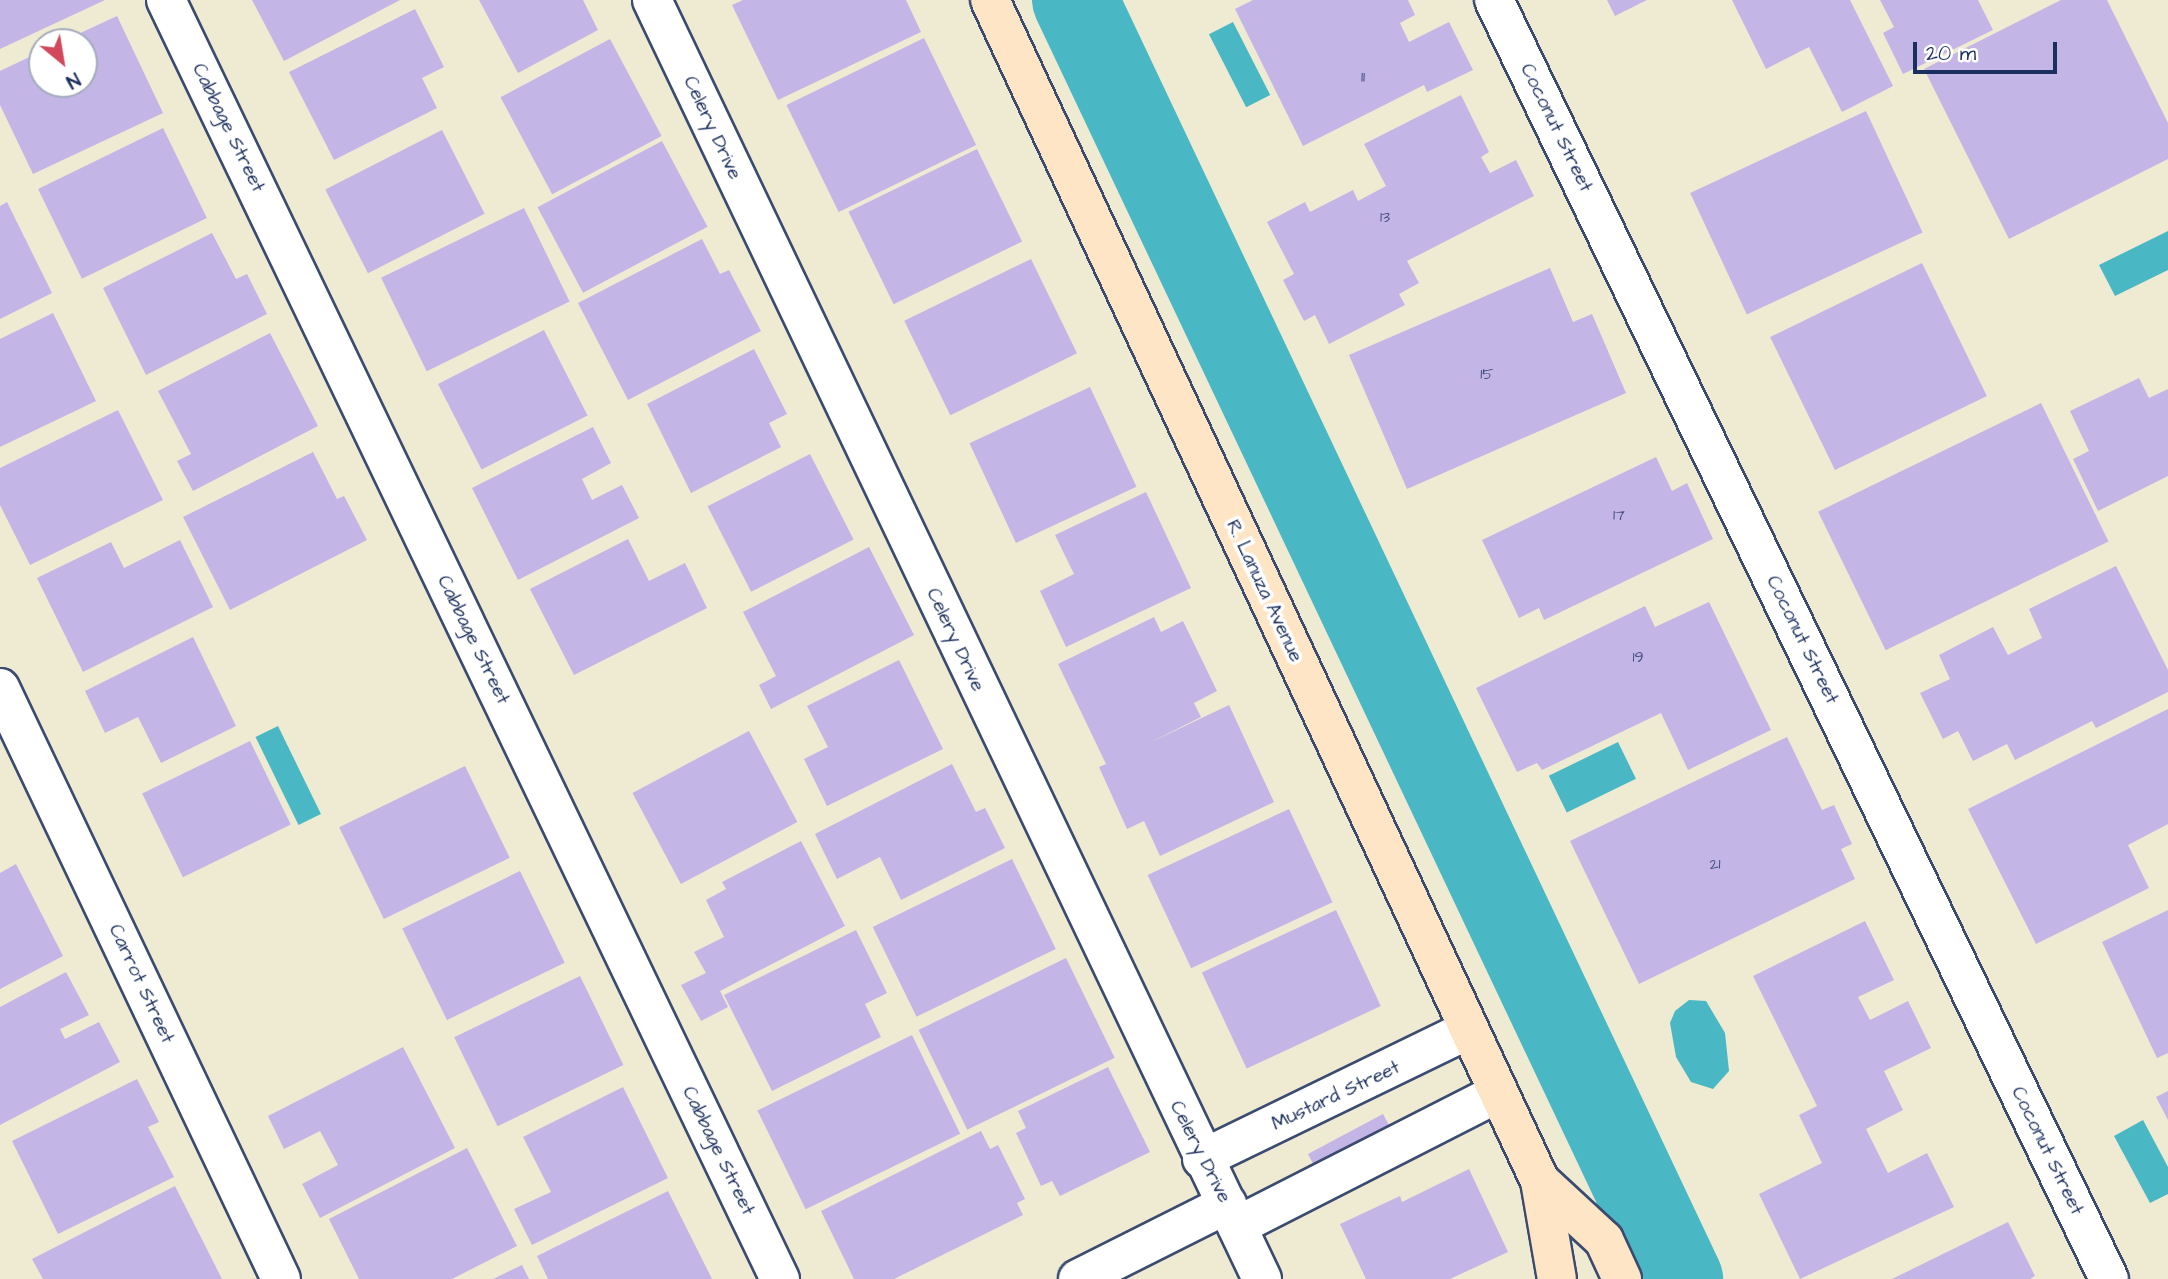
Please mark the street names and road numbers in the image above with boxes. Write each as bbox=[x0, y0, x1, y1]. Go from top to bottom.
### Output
street label: Cabbage Street bbox=[187, 60, 269, 196]
street label: Coconut Street bbox=[1515, 60, 1597, 196]
street label: Celery Drive bbox=[678, 73, 746, 183]
street label: R. Lanuza Avenue bbox=[1221, 516, 1307, 666]
street label: Cabbage Street bbox=[432, 572, 514, 708]
street label: Coconut Street bbox=[1761, 572, 1843, 708]
street label: Celery Drive bbox=[921, 585, 989, 695]
street label: Carrot Street bbox=[103, 921, 179, 1047]
street label: Mustard Street bbox=[1268, 1056, 1404, 1136]
street label: Cabbage Street bbox=[677, 1083, 759, 1219]
street label: Coconut Street bbox=[2006, 1083, 2088, 1219]
street label: Celery Drive bbox=[1165, 1097, 1235, 1207]

